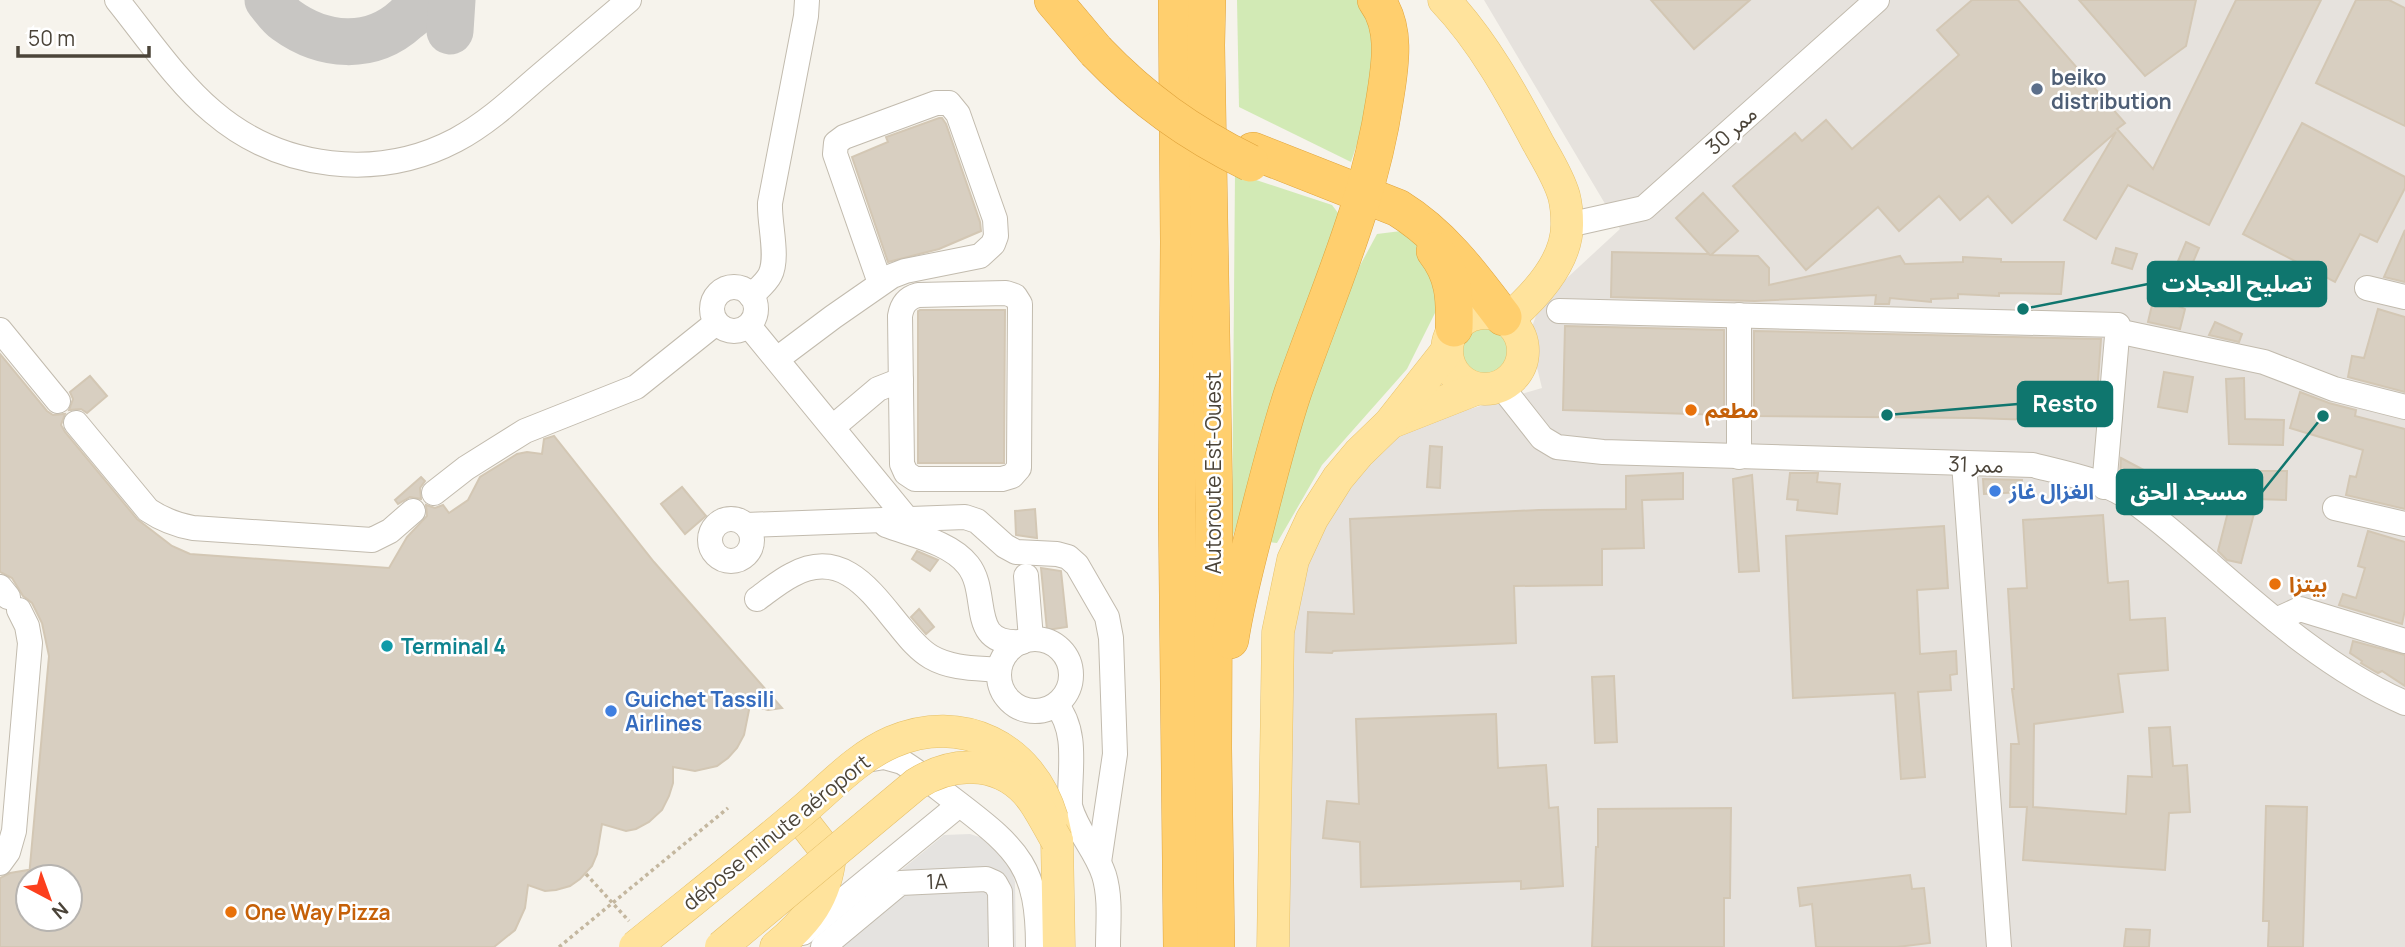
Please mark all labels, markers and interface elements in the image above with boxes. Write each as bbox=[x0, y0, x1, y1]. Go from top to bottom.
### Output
scale bar bbox=[18, 14, 149, 58]
text: 50 m bbox=[28, 24, 75, 52]
place label: beiko distribution bbox=[2051, 63, 2172, 115]
marker: beiko distribution bbox=[2029, 81, 2045, 97]
street label: ممر 30 bbox=[1699, 99, 1763, 161]
callout: تصليح العجلات bbox=[2148, 262, 2326, 306]
text: تصليح العجلات bbox=[2162, 267, 2312, 301]
street label: Autoroute Est-Ouest bbox=[1199, 372, 1227, 574]
callout: Resto bbox=[2018, 382, 2112, 426]
text: Resto bbox=[2032, 387, 2098, 419]
place label: مطعم bbox=[1705, 396, 1759, 426]
marker: مطعم bbox=[1683, 402, 1699, 418]
street label: ممر 31 bbox=[1948, 449, 2004, 479]
callout: مسجد الحق bbox=[2117, 470, 2262, 514]
text: مسجد الحق bbox=[2130, 475, 2248, 507]
place label: الغزال غاز bbox=[2008, 477, 2094, 505]
marker: الغزال غاز bbox=[1987, 483, 2003, 499]
place label: بيتزا bbox=[2289, 570, 2328, 598]
marker: بيتزا bbox=[2267, 576, 2283, 592]
place label: Terminal 4 bbox=[401, 632, 506, 660]
marker: Terminal 4 bbox=[379, 638, 395, 654]
place label: Guichet Tassili Airlines bbox=[625, 685, 774, 737]
marker: Guichet Tassili Airlines bbox=[603, 703, 619, 719]
street label: dépose minute aéroport bbox=[677, 748, 875, 916]
north arrow bbox=[14, 863, 84, 933]
street label: 1A bbox=[926, 867, 948, 895]
text: N bbox=[46, 897, 74, 925]
place label: One Way Pizza bbox=[245, 898, 391, 926]
marker: One Way Pizza bbox=[223, 904, 239, 920]

